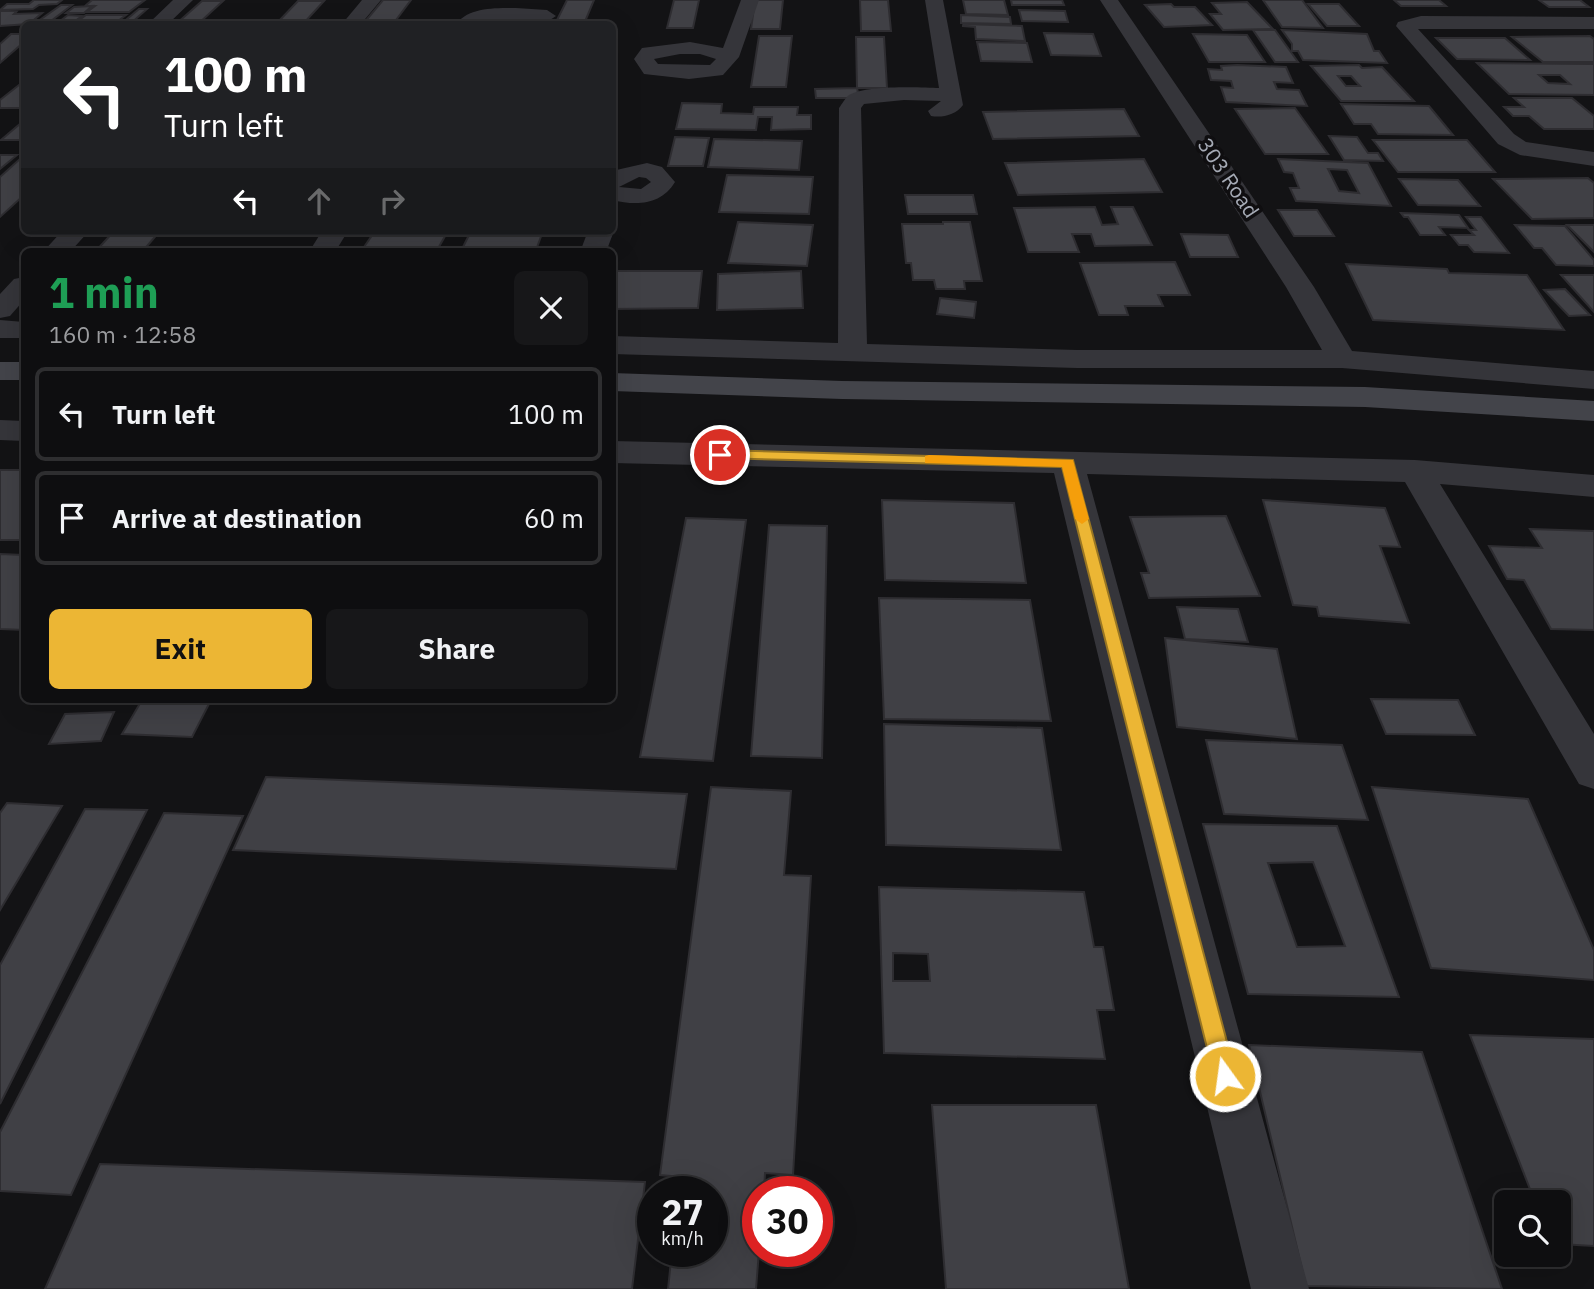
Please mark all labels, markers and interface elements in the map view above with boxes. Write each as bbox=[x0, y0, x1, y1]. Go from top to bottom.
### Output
text: 100 m bbox=[164, 42, 308, 105]
icon: left bbox=[49, 49, 140, 140]
text: Turn left bbox=[164, 104, 284, 146]
street label: 303 Road bbox=[1192, 132, 1266, 223]
icon: left bbox=[227, 182, 265, 220]
icon: ahead bbox=[300, 182, 338, 220]
icon: right bbox=[373, 182, 411, 220]
text: 1 min bbox=[49, 265, 159, 320]
button: close bbox=[514, 271, 588, 345]
text: 160 m · 12:58 bbox=[49, 319, 196, 349]
icon: left bbox=[53, 395, 91, 433]
text: Turn left bbox=[112, 397, 215, 431]
text: 100 m bbox=[508, 397, 584, 431]
pin bbox=[690, 425, 750, 485]
icon: arrive bbox=[701, 436, 739, 474]
icon: arrive bbox=[53, 499, 91, 537]
text: Arrive at destination bbox=[112, 501, 362, 535]
text: 60 m bbox=[524, 501, 584, 535]
button: Exit bbox=[49, 609, 312, 689]
button: Share bbox=[326, 609, 588, 689]
position arrow bbox=[1188, 1039, 1262, 1113]
speed limit sign: 30 bbox=[742, 1176, 833, 1267]
text: 27 bbox=[661, 1189, 704, 1235]
map controls bbox=[1494, 1190, 1571, 1267]
button: search bbox=[1494, 1190, 1571, 1267]
text: km/h bbox=[661, 1227, 704, 1250]

